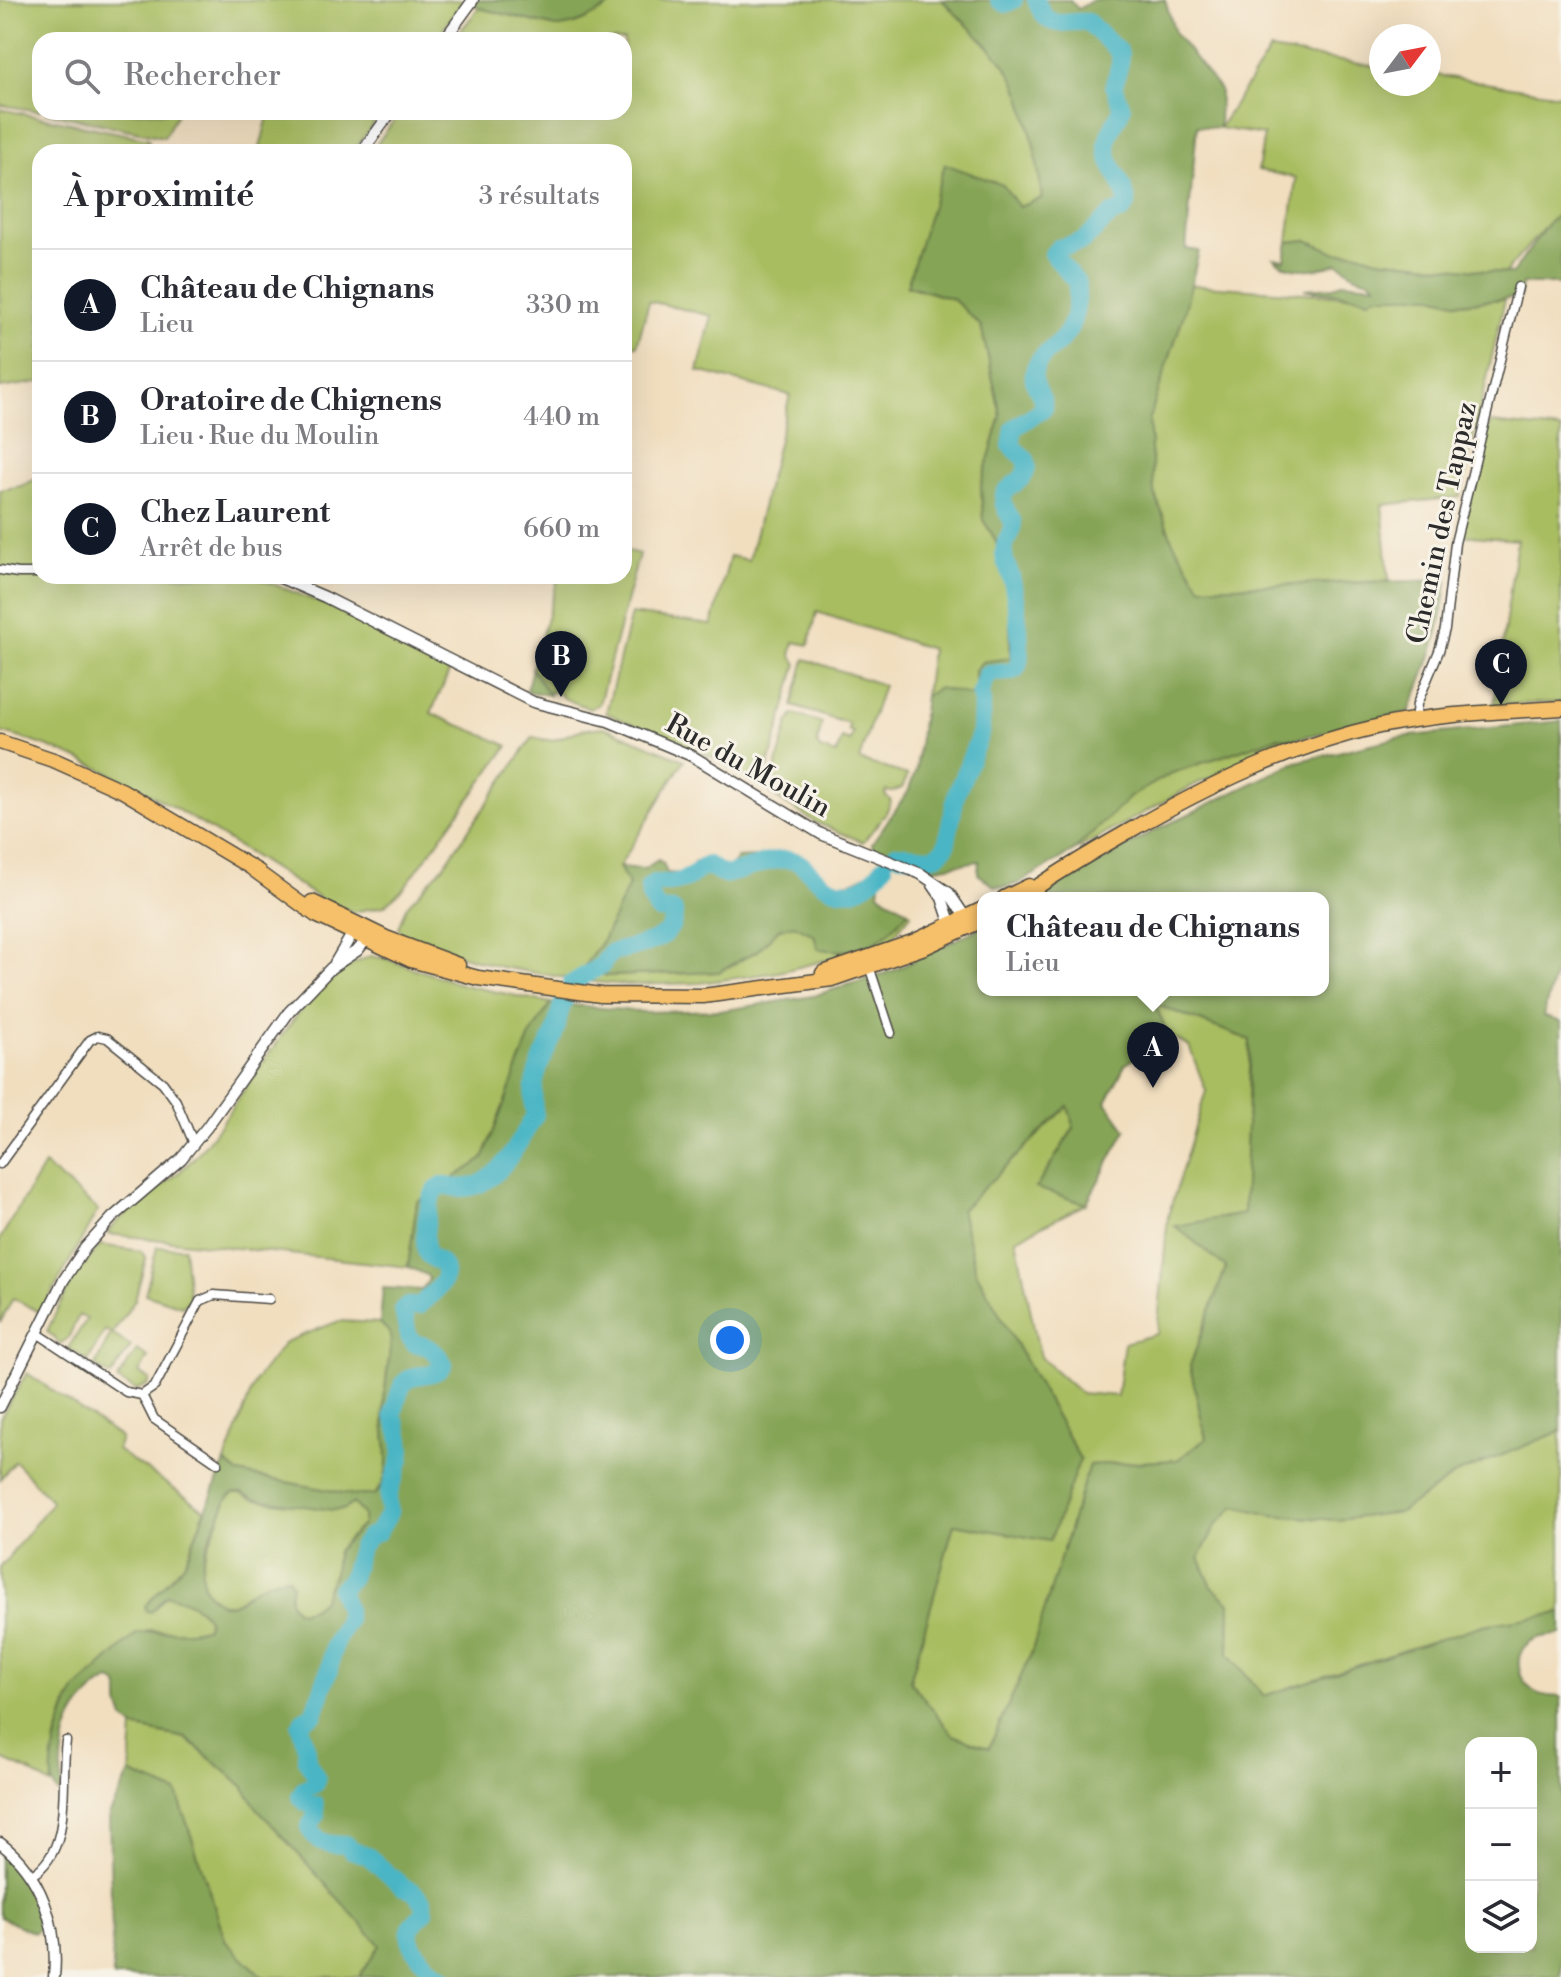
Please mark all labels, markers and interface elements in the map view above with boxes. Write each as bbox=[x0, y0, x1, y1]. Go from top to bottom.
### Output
north arrow bbox=[1369, 24, 1441, 96]
search box bbox=[32, 32, 632, 120]
icon: search bbox=[60, 54, 104, 98]
text: Rechercher bbox=[124, 57, 281, 95]
text: À proximité bbox=[64, 175, 254, 217]
text: 3 résultats bbox=[479, 180, 600, 212]
text: Château de Chignans bbox=[140, 270, 434, 308]
text: A bbox=[81, 289, 99, 321]
text: 330 m bbox=[526, 289, 600, 321]
text: Lieu bbox=[140, 308, 194, 340]
text: Oratoire de Chignens bbox=[140, 382, 442, 420]
street label: Chemin des Tappaz bbox=[1399, 399, 1485, 647]
text: B bbox=[80, 401, 100, 433]
text: 440 m bbox=[523, 401, 600, 433]
text: Lieu · Rue du Moulin bbox=[140, 420, 379, 452]
text: Chez Laurent bbox=[140, 494, 330, 532]
text: C bbox=[81, 513, 99, 545]
text: 660 m bbox=[523, 513, 600, 545]
text: Arrêt de bus bbox=[140, 532, 283, 564]
pin: B bbox=[535, 631, 587, 697]
pin: C bbox=[1475, 639, 1527, 705]
street label: Rue du Moulin bbox=[659, 706, 837, 826]
popup bbox=[977, 892, 1329, 996]
text: Château de Chignans bbox=[1006, 909, 1300, 947]
text: Lieu bbox=[1006, 947, 1060, 979]
pin: A bbox=[1127, 1022, 1179, 1088]
your location bbox=[710, 1320, 750, 1360]
map controls bbox=[1465, 1737, 1537, 1953]
button: + bbox=[1465, 1737, 1537, 1809]
button: − bbox=[1465, 1809, 1537, 1881]
button: layers bbox=[1465, 1881, 1537, 1953]

